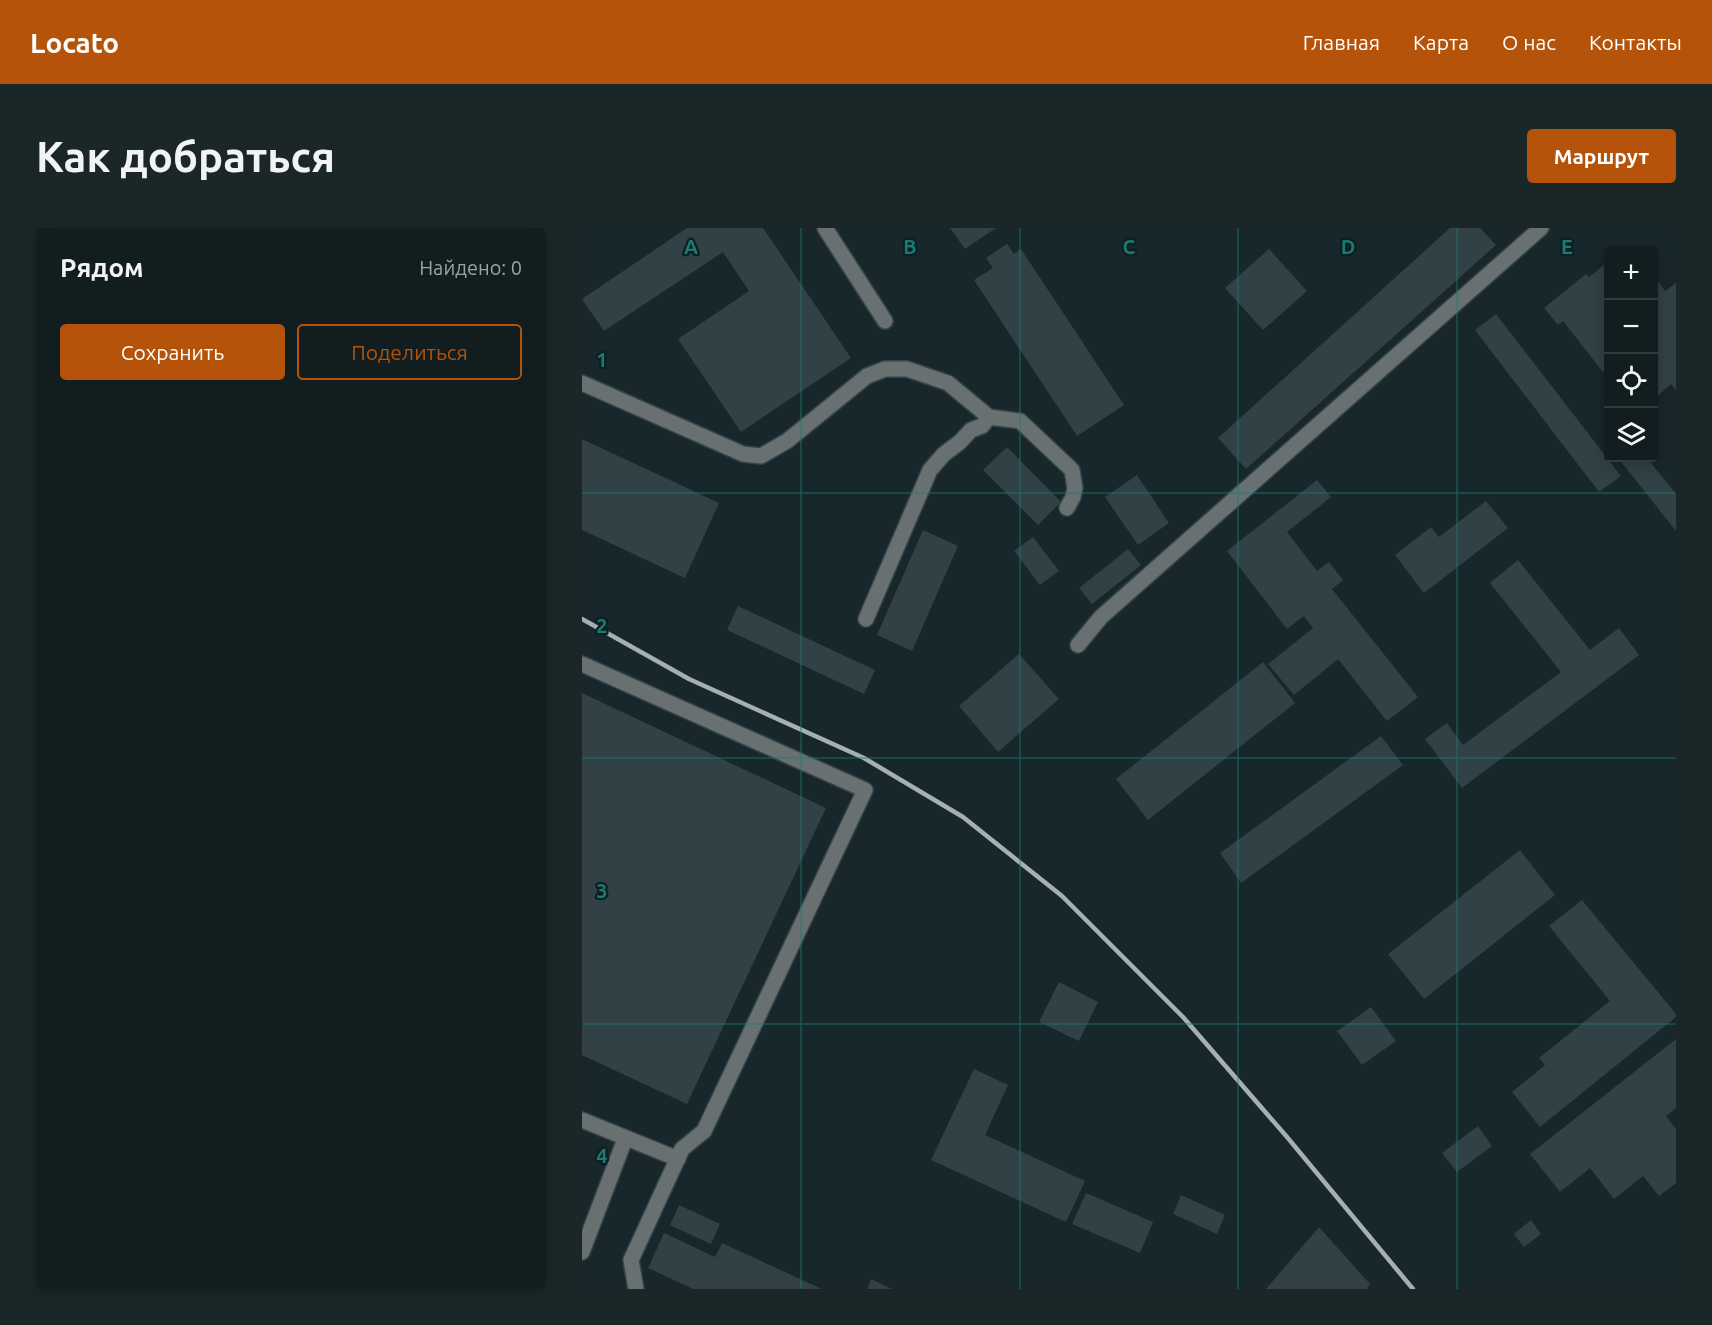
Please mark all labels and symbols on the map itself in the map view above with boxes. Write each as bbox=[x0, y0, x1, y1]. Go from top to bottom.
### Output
text: A bbox=[684, 235, 698, 258]
text: B bbox=[903, 235, 917, 258]
text: C bbox=[1123, 235, 1136, 258]
text: D bbox=[1341, 235, 1355, 258]
text: E bbox=[1561, 235, 1573, 258]
text: 1 bbox=[596, 348, 608, 371]
text: 2 bbox=[596, 614, 608, 637]
text: 3 bbox=[596, 879, 608, 902]
text: 4 bbox=[596, 1144, 608, 1167]

